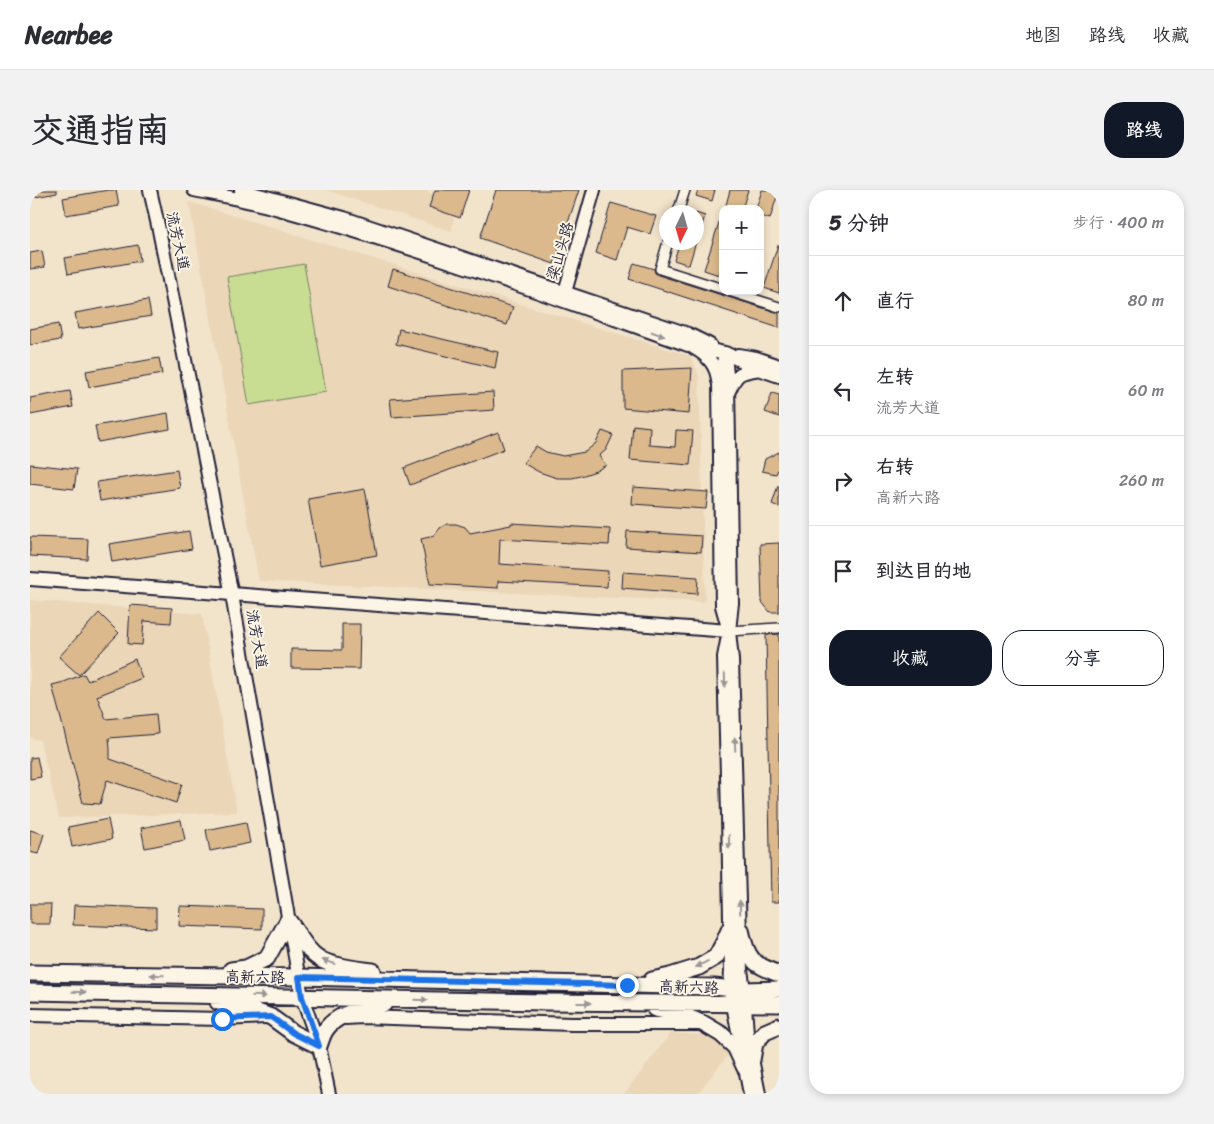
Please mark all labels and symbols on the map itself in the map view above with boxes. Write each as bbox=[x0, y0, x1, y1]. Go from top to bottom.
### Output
north arrow bbox=[659, 205, 704, 250]
street label: 流芳大道 bbox=[159, 209, 197, 273]
street label: 梁山头路 bbox=[539, 219, 581, 283]
one-way arrow bbox=[651, 330, 666, 338]
street label: 流芳大道 bbox=[239, 607, 275, 671]
one-way arrow bbox=[721, 672, 729, 688]
one-way arrow bbox=[731, 736, 739, 752]
one-way arrow bbox=[725, 834, 733, 850]
one-way arrow bbox=[736, 898, 744, 914]
one-way arrow bbox=[321, 958, 336, 966]
one-way arrow bbox=[694, 960, 709, 968]
street label: 高新六路 bbox=[225, 963, 285, 991]
one-way arrow bbox=[148, 971, 164, 979]
street label: 高新六路 bbox=[659, 973, 719, 1001]
route end bbox=[616, 974, 639, 997]
one-way arrow bbox=[71, 988, 87, 996]
one-way arrow bbox=[251, 993, 267, 1001]
one-way arrow bbox=[413, 996, 429, 1004]
one-way arrow bbox=[576, 999, 592, 1007]
route start bbox=[211, 1008, 234, 1031]

